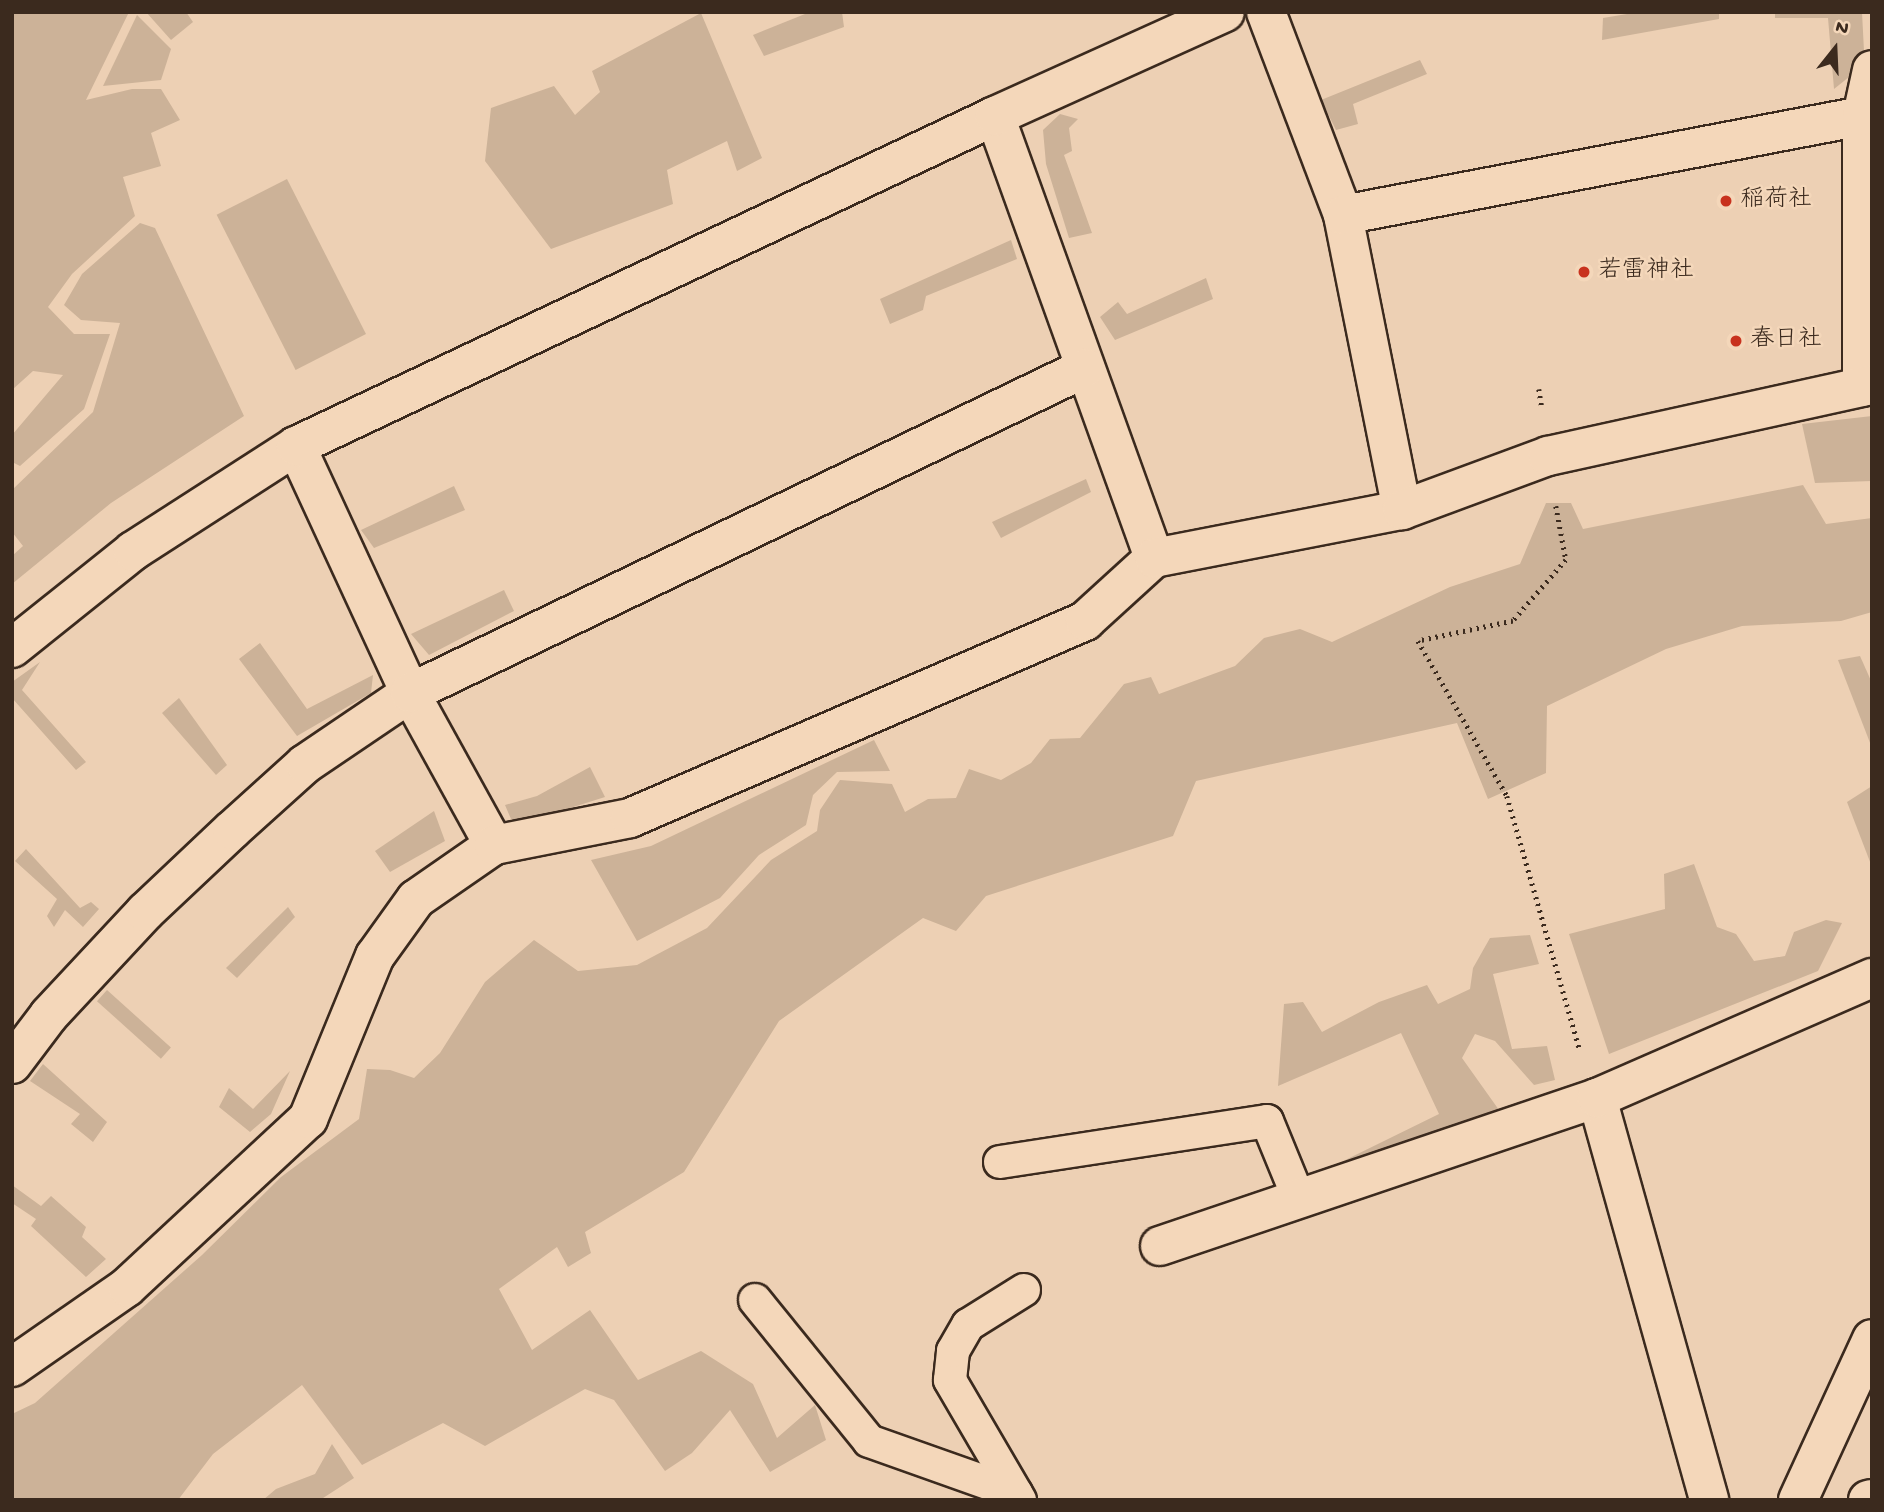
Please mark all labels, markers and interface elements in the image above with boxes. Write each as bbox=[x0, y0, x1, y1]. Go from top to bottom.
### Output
north arrow bbox=[1800, 14, 1870, 84]
text: N bbox=[1832, 16, 1851, 41]
place label: 稲荷社 bbox=[1740, 187, 1812, 215]
marker: 稲荷社 bbox=[1718, 193, 1734, 209]
place label: 若雷神社 bbox=[1598, 258, 1694, 286]
marker: 若雷神社 bbox=[1576, 264, 1592, 280]
place label: 春日社 bbox=[1750, 327, 1822, 355]
marker: 春日社 bbox=[1728, 333, 1744, 349]

